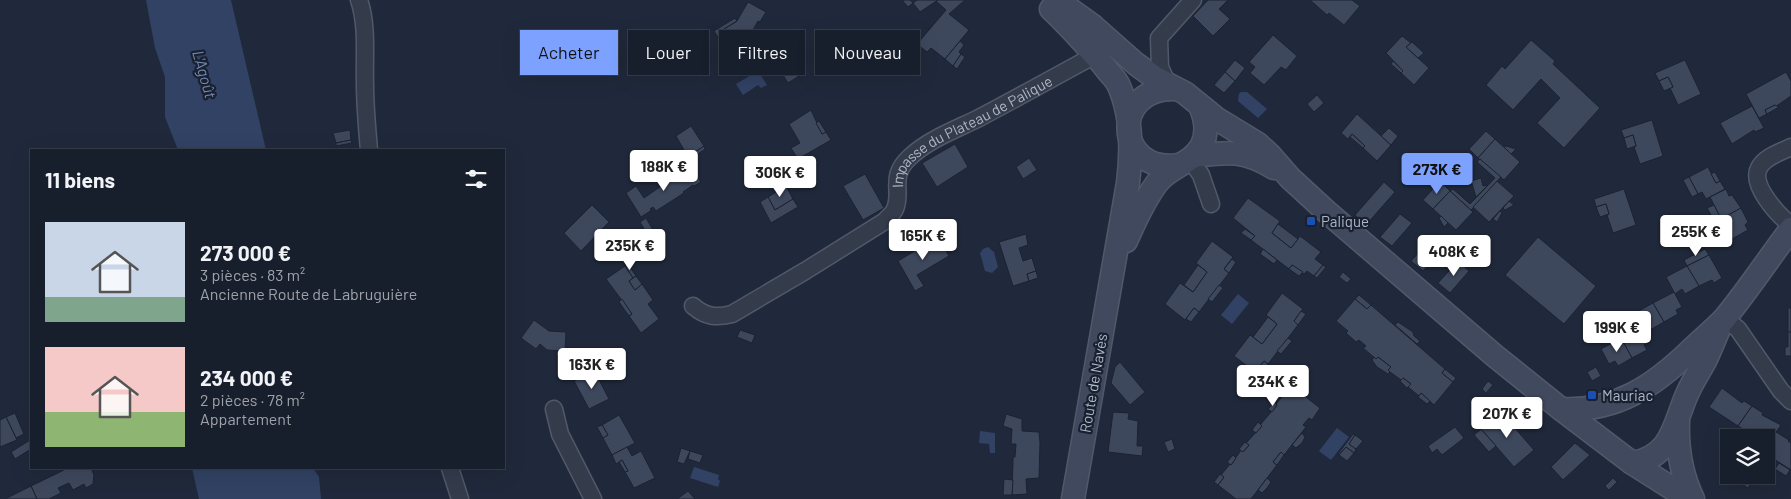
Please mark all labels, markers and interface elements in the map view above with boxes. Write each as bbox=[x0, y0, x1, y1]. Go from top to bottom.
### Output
chip: Acheter bbox=[520, 30, 618, 75]
chip: Louer bbox=[628, 30, 709, 75]
chip: Filtres bbox=[719, 30, 805, 75]
chip: Nouveau bbox=[815, 30, 920, 75]
water label: L'Agoût bbox=[189, 48, 221, 101]
street label: Impasse du Plateau de Palique bbox=[888, 71, 1055, 188]
pin: 188K € bbox=[623, 150, 705, 192]
pin: 273K € bbox=[1396, 152, 1478, 195]
text: 188K € bbox=[641, 156, 687, 175]
pin: 306K € bbox=[739, 156, 821, 198]
text: 273K € bbox=[1413, 159, 1461, 178]
text: 306K € bbox=[755, 162, 805, 181]
icon: filters bbox=[462, 165, 490, 193]
text: 11 biens bbox=[45, 167, 115, 192]
place label: Palique bbox=[1321, 212, 1369, 230]
pin: 255K € bbox=[1655, 214, 1737, 257]
marker: Palique bbox=[1305, 215, 1317, 227]
pin: 165K € bbox=[882, 218, 964, 261]
text: 255K € bbox=[1671, 221, 1721, 240]
text: 165K € bbox=[900, 225, 946, 244]
pin: 235K € bbox=[589, 228, 671, 271]
pin: 408K € bbox=[1413, 234, 1495, 277]
text: 235K € bbox=[605, 235, 655, 254]
text: 273 000 € bbox=[200, 240, 291, 265]
text: 408K € bbox=[1429, 241, 1479, 260]
icon: home bbox=[85, 242, 145, 302]
text: 3 pièces · 83 m² bbox=[200, 265, 305, 284]
text: Ancienne Route de Labruguière bbox=[200, 284, 417, 303]
pin: 199K € bbox=[1576, 310, 1658, 353]
text: 199K € bbox=[1594, 317, 1640, 336]
street label: Route de Navès bbox=[1075, 332, 1111, 434]
pin: 163K € bbox=[551, 348, 633, 390]
text: 163K € bbox=[569, 354, 615, 373]
pin: 234K € bbox=[1232, 364, 1314, 407]
text: 234 000 € bbox=[200, 365, 293, 390]
icon: home bbox=[85, 367, 145, 427]
text: 234K € bbox=[1248, 371, 1298, 390]
place label: Mauriac bbox=[1602, 386, 1653, 404]
marker: Mauriac bbox=[1586, 389, 1598, 401]
text: 2 pièces · 78 m² bbox=[200, 390, 305, 409]
pin: 207K € bbox=[1466, 396, 1548, 439]
text: 207K € bbox=[1482, 403, 1532, 422]
text: Appartement bbox=[200, 409, 292, 428]
map controls bbox=[1720, 429, 1775, 484]
button: layers bbox=[1720, 429, 1775, 484]

